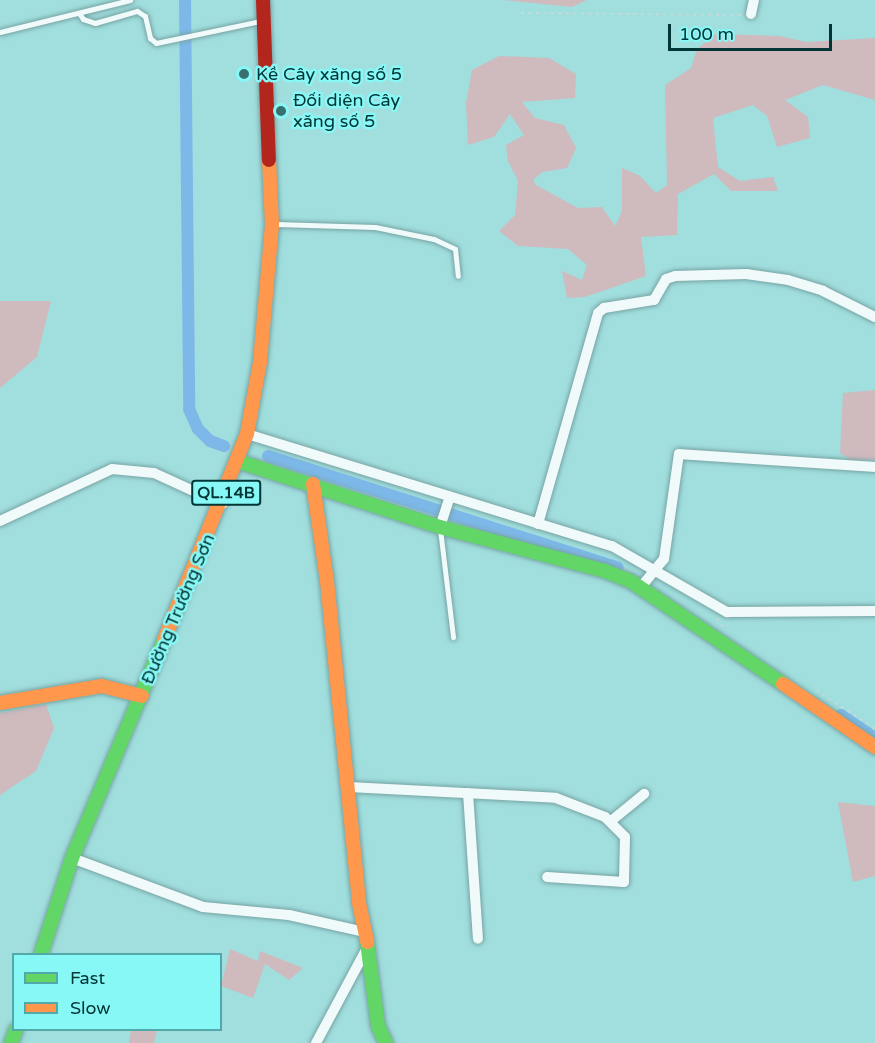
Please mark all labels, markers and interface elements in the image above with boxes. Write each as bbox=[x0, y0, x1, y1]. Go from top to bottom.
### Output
scale bar bbox=[671, 12, 834, 50]
text: 100 m bbox=[679, 23, 734, 45]
place label: Kề Cây xăng số 5 bbox=[256, 63, 402, 85]
marker: Kề Cây xăng số 5 bbox=[237, 67, 251, 81]
place label: Đối diện Cây xăng số 5 bbox=[293, 90, 400, 132]
marker: Đối diện Cây xăng số 5 bbox=[274, 104, 288, 118]
road number: QL.14B bbox=[190, 480, 262, 506]
street label: Đường Trường Sơn bbox=[137, 530, 219, 688]
legend bbox=[12, 953, 222, 1031]
text: Fast bbox=[70, 967, 105, 989]
text: Slow bbox=[70, 997, 111, 1019]

